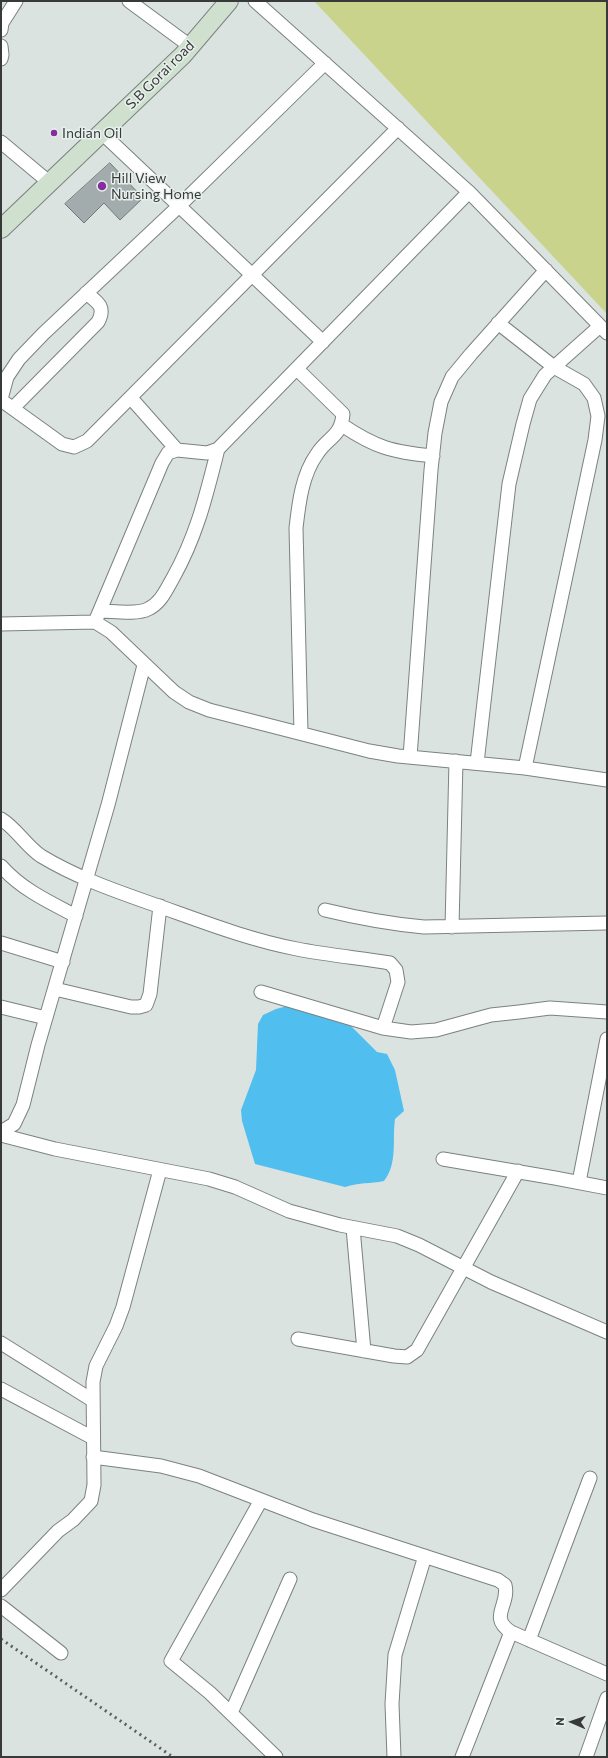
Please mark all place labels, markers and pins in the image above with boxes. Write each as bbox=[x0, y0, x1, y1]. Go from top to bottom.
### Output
place label: Indian Oil bbox=[62, 125, 122, 141]
marker: Indian Oil bbox=[49, 128, 59, 138]
place label: Hill View Nursing Home bbox=[111, 170, 201, 202]
marker: Hill View Nursing Home bbox=[96, 180, 108, 192]

